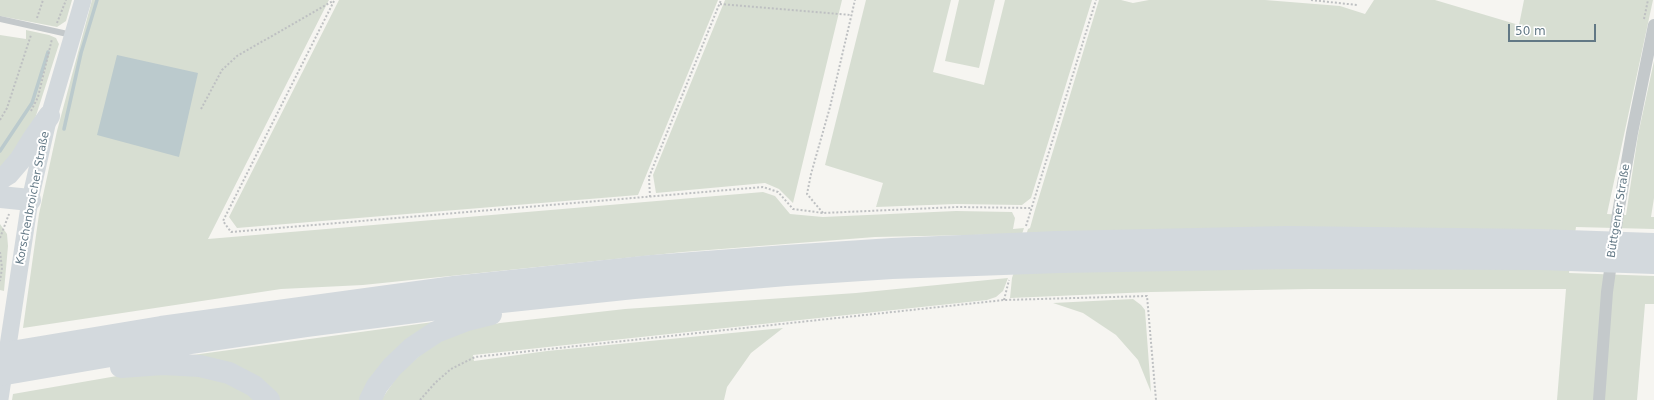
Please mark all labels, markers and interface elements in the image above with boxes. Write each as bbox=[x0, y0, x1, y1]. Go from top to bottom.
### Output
scale bar bbox=[1510, 16, 1598, 42]
text: 50 m bbox=[1515, 24, 1546, 38]
street label: Korschenbroicher Straße bbox=[14, 130, 52, 266]
street label: Büttgener Straße bbox=[1605, 163, 1633, 259]

